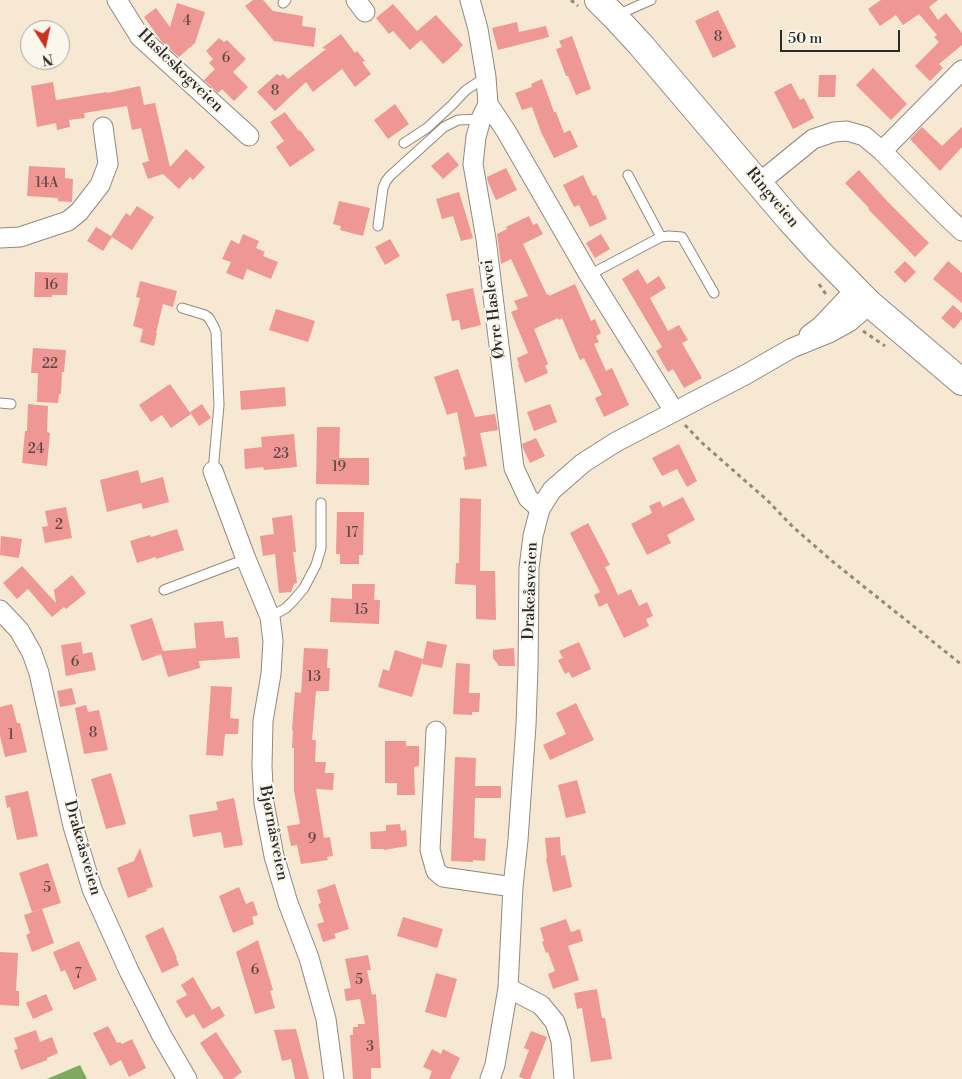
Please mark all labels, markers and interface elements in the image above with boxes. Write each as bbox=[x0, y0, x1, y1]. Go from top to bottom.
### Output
house number: 4 bbox=[183, 14, 191, 30]
north arrow bbox=[20, 20, 70, 70]
scale bar bbox=[782, 20, 902, 52]
street label: Hasleskogveien bbox=[133, 25, 227, 117]
text: 50 m bbox=[788, 29, 822, 48]
house number: 8 bbox=[714, 30, 722, 46]
text: N bbox=[40, 49, 54, 69]
house number: 6 bbox=[222, 51, 230, 67]
house number: 8 bbox=[271, 84, 279, 100]
street label: Ringveien bbox=[741, 164, 803, 232]
house number: 14A bbox=[35, 176, 59, 192]
street label: Øvre Haslevei bbox=[478, 258, 510, 360]
house number: 16 bbox=[44, 278, 58, 294]
house number: 22 bbox=[42, 357, 58, 373]
house number: 24 bbox=[28, 442, 44, 458]
house number: 23 bbox=[273, 447, 289, 463]
house number: 19 bbox=[332, 460, 346, 476]
house number: 2 bbox=[55, 518, 63, 534]
house number: 17 bbox=[346, 526, 358, 542]
street label: Drakeåsveien bbox=[520, 542, 542, 640]
house number: 15 bbox=[354, 603, 368, 619]
house number: 6 bbox=[71, 655, 79, 671]
house number: 13 bbox=[307, 670, 321, 686]
house number: 8 bbox=[89, 726, 97, 742]
house number: 1 bbox=[8, 728, 14, 744]
street label: Bjørnåsveien bbox=[254, 784, 292, 882]
street label: Drakeåsveien bbox=[59, 798, 105, 898]
house number: 9 bbox=[308, 832, 316, 848]
house number: 5 bbox=[43, 881, 51, 897]
house number: 6 bbox=[251, 963, 259, 979]
house number: 7 bbox=[74, 967, 82, 983]
house number: 5 bbox=[355, 973, 363, 989]
house number: 3 bbox=[366, 1040, 374, 1056]

